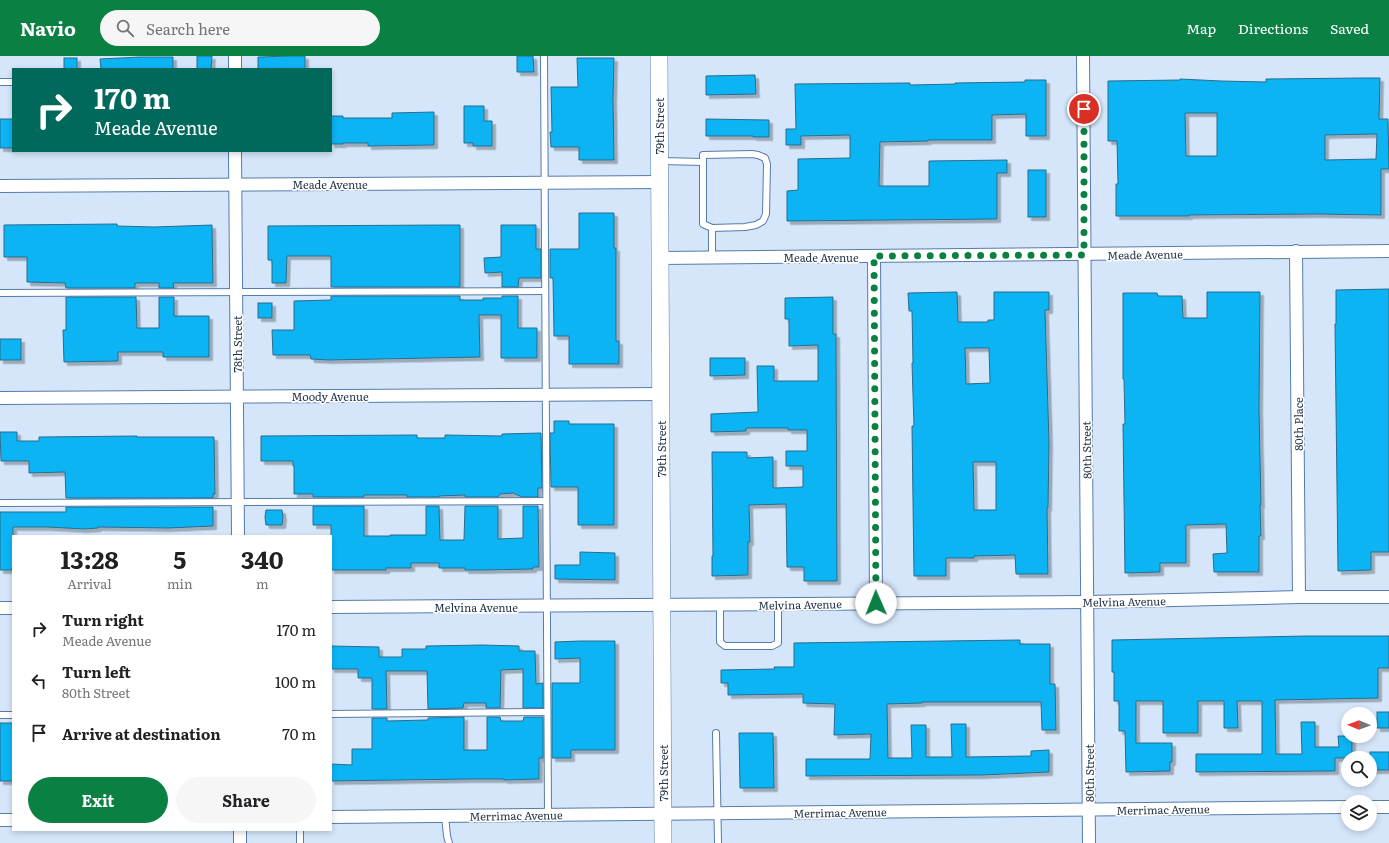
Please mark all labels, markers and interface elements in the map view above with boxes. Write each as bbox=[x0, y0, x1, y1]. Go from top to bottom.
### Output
search box bbox=[100, 10, 380, 46]
text: Navio bbox=[20, 14, 76, 42]
icon: search bbox=[114, 17, 136, 39]
text: Search here bbox=[146, 17, 230, 40]
text: Map bbox=[1186, 18, 1216, 38]
text: Directions bbox=[1238, 18, 1308, 38]
text: Saved bbox=[1330, 18, 1369, 38]
text: 170 m bbox=[94, 76, 171, 118]
icon: right bbox=[28, 84, 80, 136]
pin bbox=[1067, 92, 1101, 126]
street label: 79th Street bbox=[651, 97, 667, 154]
icon: arrive bbox=[1073, 98, 1095, 120]
text: Meade Avenue bbox=[94, 114, 218, 141]
street label: Meade Avenue bbox=[292, 176, 368, 192]
street label: Meade Avenue bbox=[1107, 245, 1183, 263]
street label: Meade Avenue bbox=[783, 249, 859, 265]
street label: 78th Street bbox=[229, 315, 245, 373]
street label: Moody Avenue bbox=[291, 388, 369, 404]
street label: 80th Place bbox=[1290, 397, 1306, 451]
street label: 79th Street bbox=[653, 420, 669, 477]
street label: 80th Street bbox=[1077, 420, 1095, 479]
text: 13:28 bbox=[60, 541, 119, 576]
text: 5 bbox=[173, 541, 186, 576]
text: 340 bbox=[241, 541, 284, 576]
text: Arrival bbox=[67, 574, 112, 593]
text: min bbox=[167, 574, 193, 593]
text: m bbox=[256, 574, 269, 593]
position arrow bbox=[855, 582, 897, 624]
street label: Melvina Avenue bbox=[1082, 592, 1166, 610]
street label: Melvina Avenue bbox=[758, 595, 842, 613]
street label: Melvina Avenue bbox=[434, 599, 518, 615]
text: Turn right bbox=[62, 608, 144, 631]
icon: right bbox=[28, 618, 50, 640]
text: 170 m bbox=[277, 618, 316, 641]
text: Meade Avenue bbox=[62, 631, 151, 650]
text: Turn left bbox=[62, 660, 131, 683]
icon: left bbox=[28, 670, 50, 692]
text: 100 m bbox=[275, 670, 316, 693]
text: 80th Street bbox=[62, 683, 130, 702]
north arrow bbox=[1341, 707, 1377, 743]
map controls bbox=[1341, 707, 1377, 831]
icon: arrive bbox=[28, 722, 50, 744]
text: Arrive at destination bbox=[62, 722, 221, 745]
text: 70 m bbox=[282, 722, 316, 745]
street label: 79th Street bbox=[655, 744, 671, 801]
street label: 80th Street bbox=[1081, 744, 1097, 802]
button: search bbox=[1341, 751, 1377, 787]
button: Exit bbox=[28, 777, 168, 823]
button: Share bbox=[176, 777, 316, 823]
button: layers bbox=[1341, 795, 1377, 831]
street label: Merrimac Avenue bbox=[1116, 800, 1210, 818]
street label: Merrimac Avenue bbox=[793, 803, 887, 821]
street label: Merrimac Avenue bbox=[469, 806, 563, 824]

